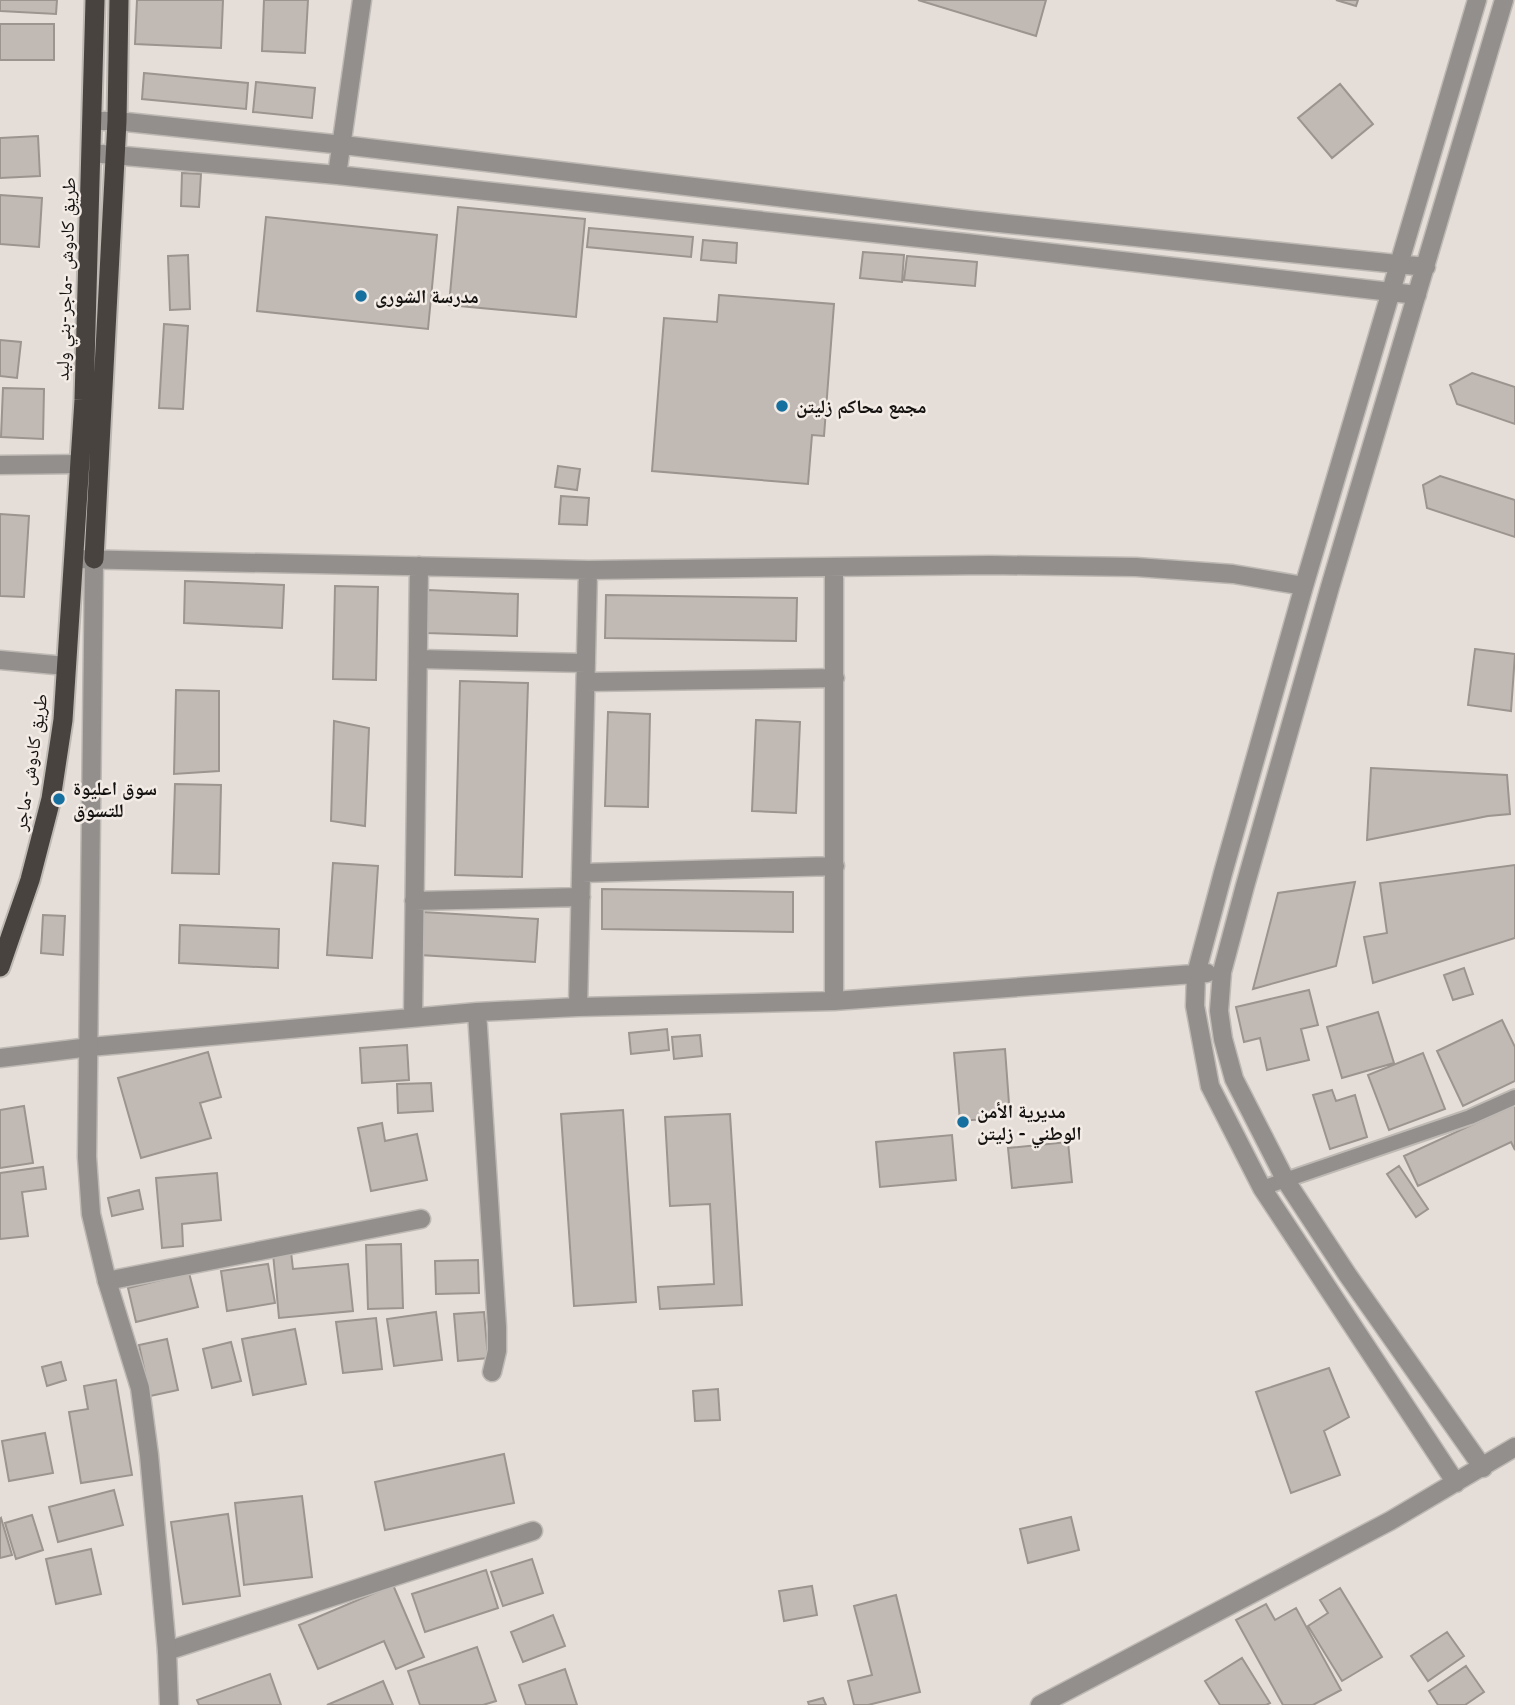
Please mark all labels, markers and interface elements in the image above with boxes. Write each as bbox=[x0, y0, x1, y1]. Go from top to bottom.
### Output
street label: طريق كادوش -ماجر-بني وليد bbox=[51, 177, 84, 381]
place label: مدرسة الشورى bbox=[375, 286, 479, 308]
marker: مدرسة الشورى bbox=[353, 288, 369, 304]
place label: مجمع محاكم زليتن bbox=[796, 396, 927, 419]
marker: مجمع محاكم زليتن bbox=[774, 398, 790, 414]
street label: طريق كادوش -ماجر bbox=[9, 692, 53, 833]
place label: سوق اعليوة للتسوق bbox=[73, 778, 157, 822]
marker: سوق اعليوة للتسوق bbox=[51, 791, 67, 807]
place label: مديرية الأمن الوطني - زليتن bbox=[977, 1101, 1082, 1149]
marker: مديرية الأمن الوطني - زليتن bbox=[955, 1114, 971, 1130]

